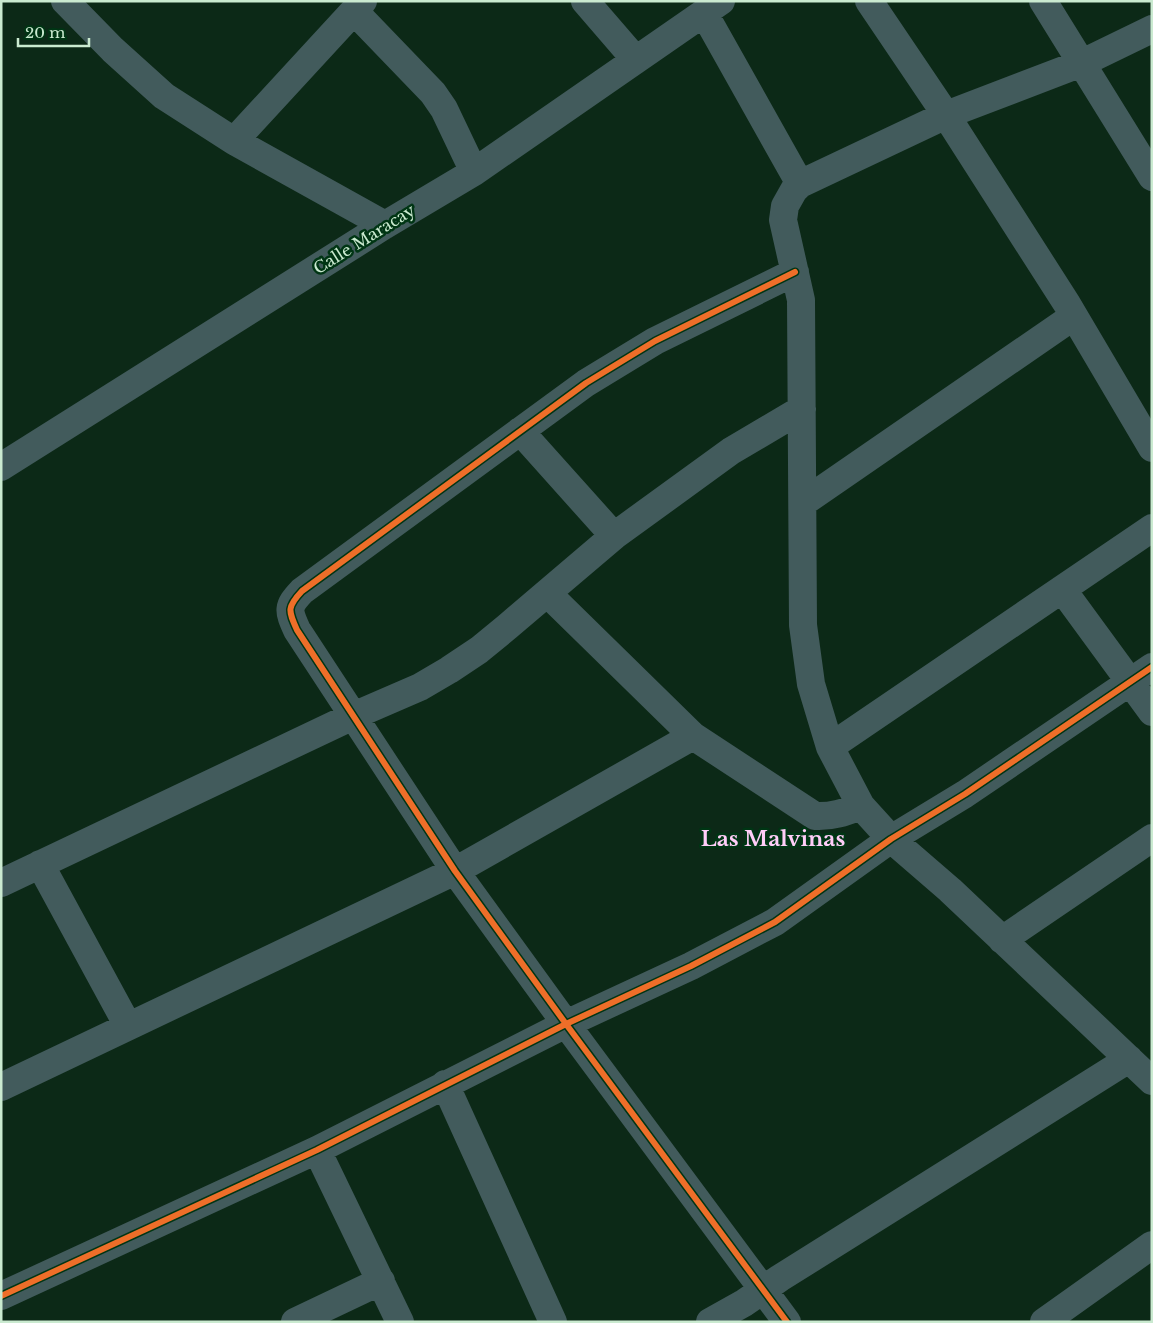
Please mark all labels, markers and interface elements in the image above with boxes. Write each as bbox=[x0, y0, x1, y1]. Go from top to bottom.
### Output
scale bar bbox=[18, 15, 89, 47]
text: 20 m bbox=[25, 23, 65, 42]
street label: Calle Maracay bbox=[310, 199, 419, 278]
district label: Las Malvinas bbox=[701, 826, 845, 852]

